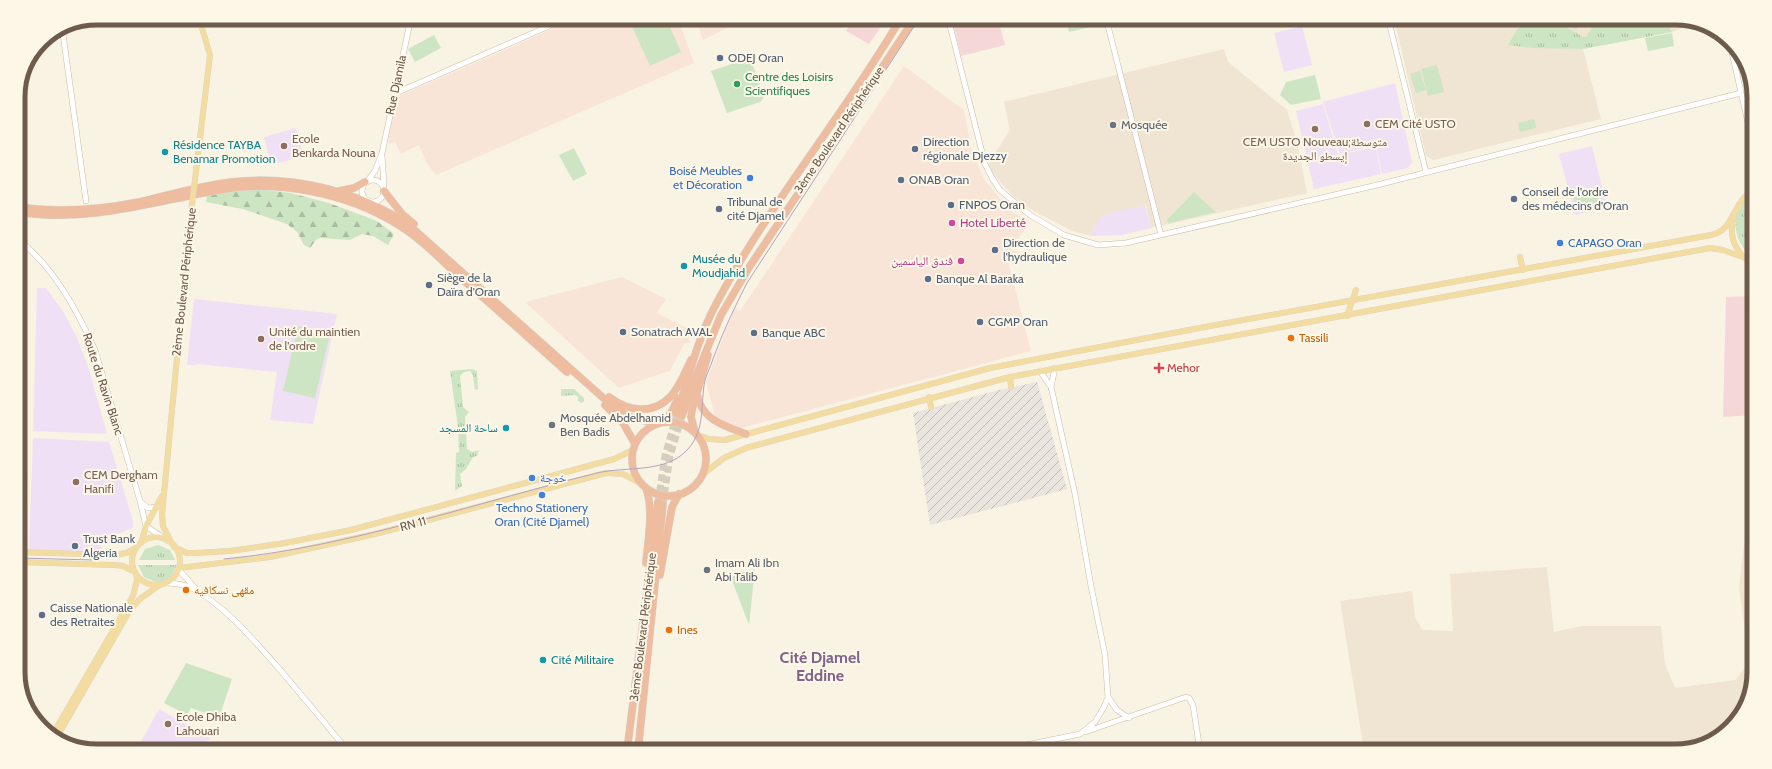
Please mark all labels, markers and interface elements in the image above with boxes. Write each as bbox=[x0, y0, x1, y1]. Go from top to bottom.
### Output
place label: ODEJ Oran bbox=[728, 50, 784, 65]
street label: Rue Djamila bbox=[382, 53, 409, 116]
marker: ODEJ Oran bbox=[715, 53, 725, 63]
street label: 3ème Boulevard Périphérique bbox=[791, 64, 887, 196]
place label: Centre des Loisirs Scientifiques bbox=[745, 69, 833, 98]
marker: Centre des Loisirs Scientifiques bbox=[732, 79, 742, 89]
place label: CEM Cité USTO bbox=[1375, 116, 1456, 131]
place label: Mosquée bbox=[1121, 117, 1167, 132]
marker: CEM Cité USTO bbox=[1362, 119, 1372, 129]
marker: Mosquée bbox=[1108, 120, 1118, 130]
marker: CEM USTO Nouveau;متوسطة إيسطو الجديدة bbox=[1310, 124, 1320, 134]
place label: Ecole Benkarda Nouna bbox=[292, 131, 376, 160]
place label: Direction régionale Djezzy bbox=[923, 134, 1007, 163]
place label: CEM USTO Nouveau;متوسطة إيسطو الجديدة bbox=[1243, 134, 1387, 164]
place label: Résidence TAYBA Benamar Promotion bbox=[173, 137, 276, 166]
marker: Ecole Benkarda Nouna bbox=[279, 141, 289, 151]
marker: Direction régionale Djezzy bbox=[910, 144, 920, 154]
marker: Résidence TAYBA Benamar Promotion bbox=[160, 147, 170, 157]
place label: Boisé Meubles et Décoration bbox=[669, 163, 742, 192]
place label: ONAB Oran bbox=[909, 172, 970, 187]
marker: Boisé Meubles et Décoration bbox=[745, 173, 755, 183]
marker: ONAB Oran bbox=[896, 175, 906, 185]
place label: Conseil de l'ordre des médecins d'Oran bbox=[1522, 184, 1629, 213]
place label: Tribunal de cité Djamel bbox=[727, 194, 784, 223]
marker: Conseil de l'ordre des médecins d'Oran bbox=[1509, 194, 1519, 204]
place label: FNPOS Oran bbox=[959, 197, 1025, 212]
marker: FNPOS Oran bbox=[946, 200, 956, 210]
marker: Tribunal de cité Djamel bbox=[714, 204, 724, 214]
street label: 2ème Boulevard Périphérique bbox=[168, 207, 199, 357]
place label: Hotel Liberté bbox=[960, 215, 1026, 230]
marker: Hotel Liberté bbox=[947, 218, 957, 228]
place label: Direction de l'hydraulique bbox=[1003, 235, 1067, 264]
place label: CAPAGO Oran bbox=[1568, 235, 1642, 250]
marker: CAPAGO Oran bbox=[1555, 238, 1565, 248]
marker: Direction de l'hydraulique bbox=[990, 245, 1000, 255]
place label: Musée du Moudjahid bbox=[692, 251, 745, 280]
place label: فندق الياسمين bbox=[891, 253, 953, 268]
marker: فندق الياسمين bbox=[956, 256, 966, 266]
marker: Musée du Moudjahid bbox=[679, 261, 689, 271]
place label: Siège de la Daïra d'Oran bbox=[437, 270, 500, 299]
place label: Banque Al Baraka bbox=[936, 271, 1024, 286]
marker: Banque Al Baraka bbox=[923, 274, 933, 284]
marker: Siège de la Daïra d'Oran bbox=[424, 280, 434, 290]
place label: CGMP Oran bbox=[988, 314, 1048, 329]
marker: CGMP Oran bbox=[975, 317, 985, 327]
place label: Unité du maintien de l'ordre bbox=[269, 324, 360, 353]
place label: Sonatrach AVAL bbox=[631, 324, 712, 339]
place label: Banque ABC bbox=[762, 325, 825, 340]
marker: Sonatrach AVAL bbox=[618, 327, 628, 337]
marker: Banque ABC bbox=[749, 328, 759, 338]
place label: Tassili bbox=[1299, 330, 1328, 345]
street label: Route du Ravin Blanc bbox=[80, 331, 127, 437]
marker: Tassili bbox=[1286, 333, 1296, 343]
marker: Unité du maintien de l'ordre bbox=[256, 334, 266, 344]
place label: Mehor bbox=[1167, 360, 1200, 375]
marker: Mehor bbox=[1154, 363, 1164, 373]
place label: Mosquée Abdelhamid Ben Badis bbox=[560, 410, 671, 439]
place label: ساحة المسجد bbox=[439, 420, 498, 435]
marker: Mosquée Abdelhamid Ben Badis bbox=[547, 420, 557, 430]
marker: ساحة المسجد bbox=[501, 423, 511, 433]
place label: CEM Dergham Hanifi bbox=[84, 467, 158, 496]
place label: خوجة bbox=[540, 470, 567, 485]
marker: خوجة bbox=[527, 473, 537, 483]
marker: CEM Dergham Hanifi bbox=[71, 477, 81, 487]
marker: Techno Stationery Oran (Cité Djamel) bbox=[537, 490, 547, 500]
place label: Techno Stationery Oran (Cité Djamel) bbox=[495, 500, 589, 529]
street label: RN 11 bbox=[398, 513, 427, 534]
place label: Trust Bank Algeria bbox=[83, 531, 136, 560]
marker: Trust Bank Algeria bbox=[70, 541, 80, 551]
street label: 3ème Boulevard Périphérique bbox=[626, 552, 659, 702]
place label: Imam Ali Ibn Abi Talib bbox=[715, 555, 779, 584]
marker: Imam Ali Ibn Abi Talib bbox=[702, 565, 712, 575]
place label: مقهى نسكافيه bbox=[194, 582, 254, 597]
marker: مقهى نسكافيه bbox=[181, 585, 191, 595]
place label: Caisse Nationale des Retraites bbox=[50, 600, 133, 629]
marker: Caisse Nationale des Retraites bbox=[37, 610, 47, 620]
place label: Ines bbox=[677, 622, 698, 637]
marker: Ines bbox=[664, 625, 674, 635]
district label: Cité Djamel Eddine bbox=[780, 648, 860, 685]
place label: Cité Militaire bbox=[551, 652, 614, 667]
marker: Cité Militaire bbox=[538, 655, 548, 665]
place label: Ecole Dhiba Lahouari bbox=[176, 709, 236, 738]
marker: Ecole Dhiba Lahouari bbox=[163, 719, 173, 729]

